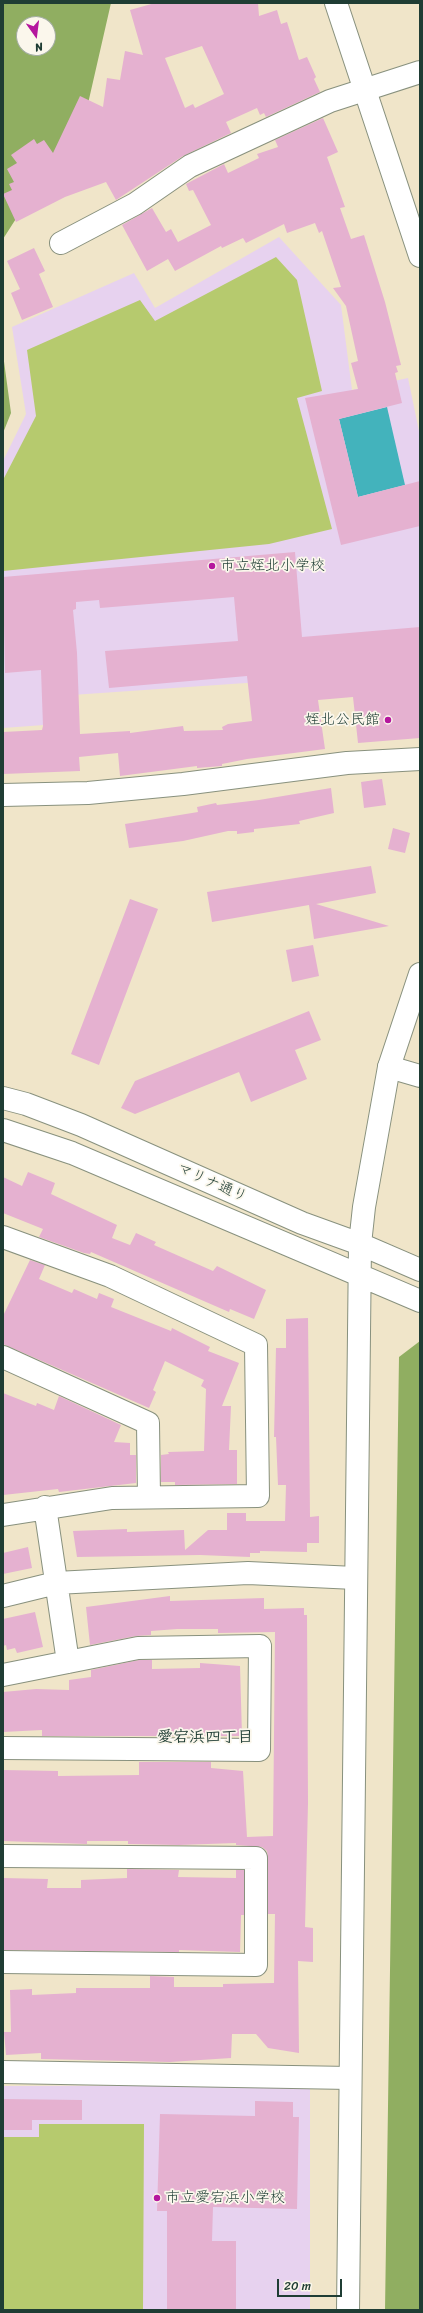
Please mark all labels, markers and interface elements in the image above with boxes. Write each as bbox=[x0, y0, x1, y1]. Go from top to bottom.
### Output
north arrow bbox=[16, 16, 56, 56]
text: N bbox=[33, 37, 45, 57]
place label: 市立姪北小学校 bbox=[220, 557, 325, 575]
marker: 市立姪北小学校 bbox=[207, 561, 217, 571]
place label: 姪北公民館 bbox=[305, 711, 380, 729]
marker: 姪北公民館 bbox=[383, 715, 393, 725]
street label: マリナ通り bbox=[174, 1160, 250, 1206]
district label: 愛宕浜四丁目 bbox=[157, 1728, 253, 1748]
place label: 市立愛宕浜小学校 bbox=[165, 2189, 285, 2207]
marker: 市立愛宕浜小学校 bbox=[152, 2193, 162, 2203]
scale bar bbox=[279, 2271, 344, 2297]
text: 20 m bbox=[284, 2275, 311, 2297]

